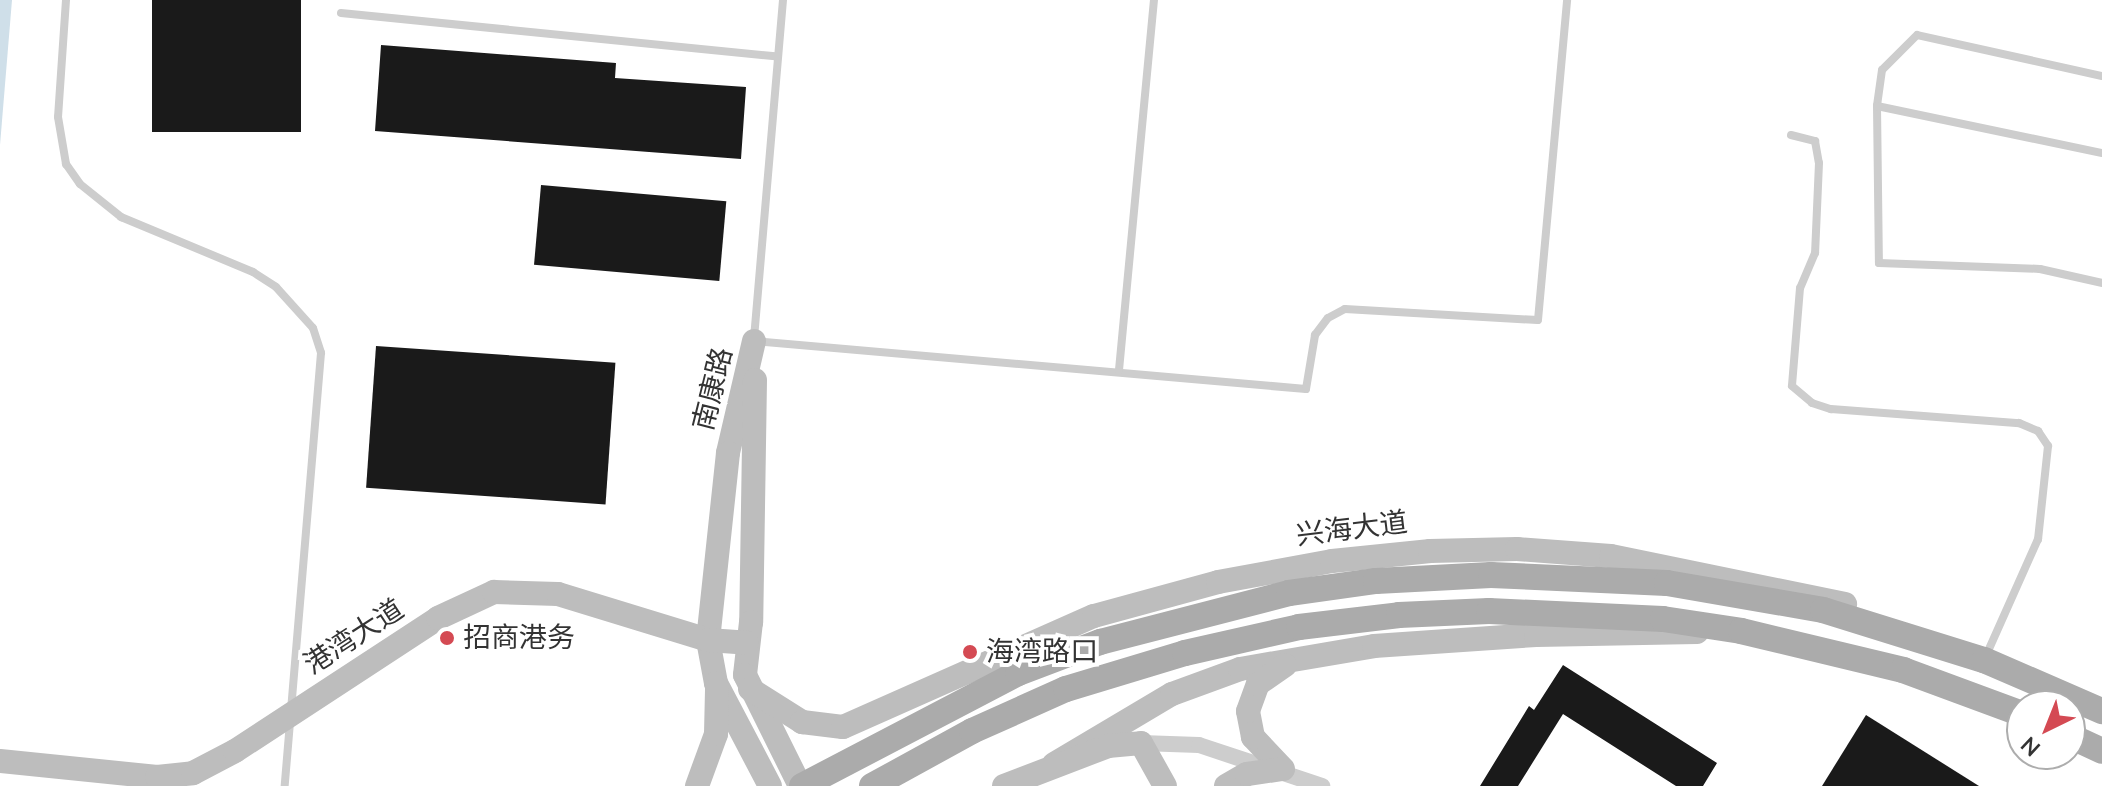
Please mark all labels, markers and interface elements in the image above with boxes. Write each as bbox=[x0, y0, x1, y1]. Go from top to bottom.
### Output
street label: 南康路 bbox=[687, 344, 739, 434]
street label: 兴海大道 bbox=[1294, 506, 1410, 552]
street label: 港湾大道 bbox=[298, 592, 410, 682]
place label: 招商港务 bbox=[463, 621, 575, 655]
marker: 招商港务 bbox=[438, 629, 456, 647]
place label: 海湾路口 bbox=[986, 635, 1098, 669]
marker: 海湾路口 bbox=[961, 643, 979, 661]
north arrow bbox=[2006, 690, 2086, 770]
text: N bbox=[2015, 730, 2047, 763]

